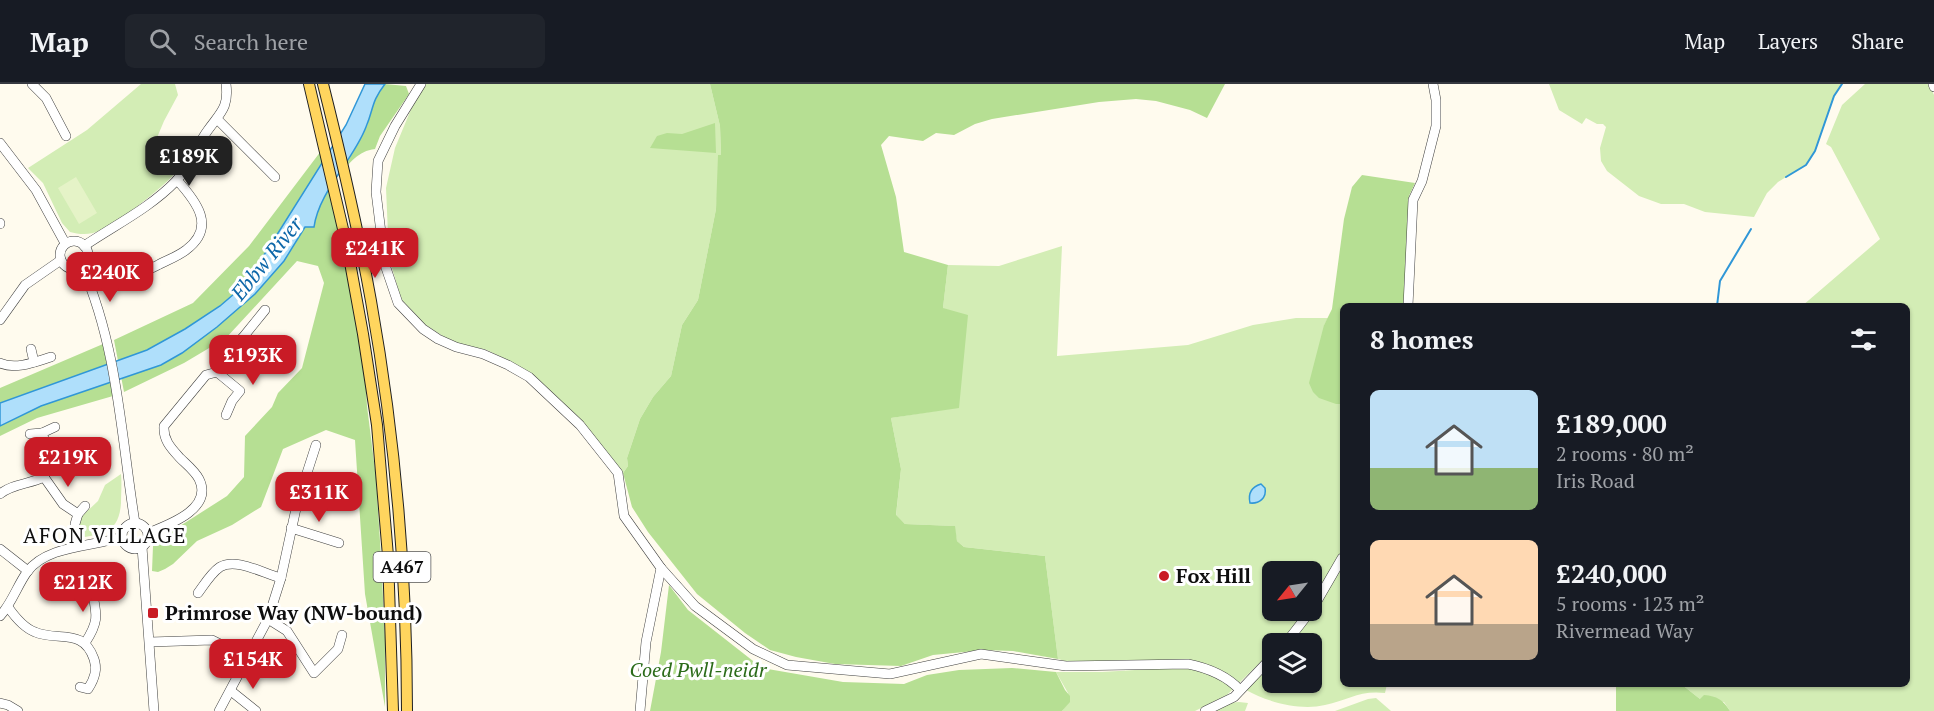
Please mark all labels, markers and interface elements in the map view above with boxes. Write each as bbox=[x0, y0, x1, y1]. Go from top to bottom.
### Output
search box bbox=[125, 14, 545, 68]
text: Map bbox=[30, 23, 89, 60]
icon: search bbox=[146, 25, 179, 58]
text: Search here bbox=[194, 27, 308, 56]
text: Map bbox=[1684, 27, 1725, 55]
text: Layers bbox=[1758, 27, 1818, 55]
text: Share bbox=[1851, 27, 1904, 55]
pin: £189K bbox=[147, 136, 231, 187]
text: £189K bbox=[159, 142, 219, 169]
water label: Ebbw River bbox=[223, 210, 309, 307]
pin: £241K bbox=[333, 228, 417, 279]
text: £241K bbox=[345, 234, 405, 261]
pin: £240K bbox=[68, 252, 152, 303]
text: £240K bbox=[80, 258, 140, 285]
text: 8 homes bbox=[1370, 322, 1474, 356]
icon: filters bbox=[1847, 323, 1880, 356]
pin: £193K bbox=[211, 335, 295, 386]
text: £193K bbox=[223, 341, 283, 368]
text: £189,000 bbox=[1556, 406, 1667, 440]
icon: home bbox=[1418, 414, 1490, 486]
pin: £219K bbox=[26, 437, 110, 488]
text: 2 rooms · 80 m² bbox=[1556, 440, 1694, 467]
text: £219K bbox=[38, 443, 98, 470]
text: Iris Road bbox=[1556, 467, 1635, 494]
pin: £311K bbox=[277, 472, 361, 523]
text: £311K bbox=[289, 478, 349, 505]
district label: AFON VILLAGE bbox=[23, 521, 187, 549]
road number: A467 bbox=[374, 552, 430, 582]
text: £240,000 bbox=[1556, 556, 1667, 590]
north arrow bbox=[1262, 561, 1322, 621]
map controls bbox=[1262, 561, 1322, 693]
pin: £212K bbox=[41, 562, 125, 613]
place label: Fox Hill bbox=[1176, 562, 1251, 589]
icon: home bbox=[1418, 564, 1490, 636]
text: £212K bbox=[53, 568, 113, 595]
marker: Fox Hill bbox=[1157, 569, 1171, 583]
text: 5 rooms · 123 m² bbox=[1556, 590, 1704, 617]
place label: Primrose Way (NW-bound) bbox=[165, 599, 422, 626]
marker: Primrose Way (NW-bound) bbox=[146, 606, 160, 620]
text: Rivermead Way bbox=[1556, 617, 1693, 644]
button: layers bbox=[1262, 633, 1322, 693]
pin: £154K bbox=[211, 639, 295, 690]
text: £154K bbox=[223, 645, 283, 672]
park label: Coed Pwll-neidr bbox=[630, 656, 768, 683]

